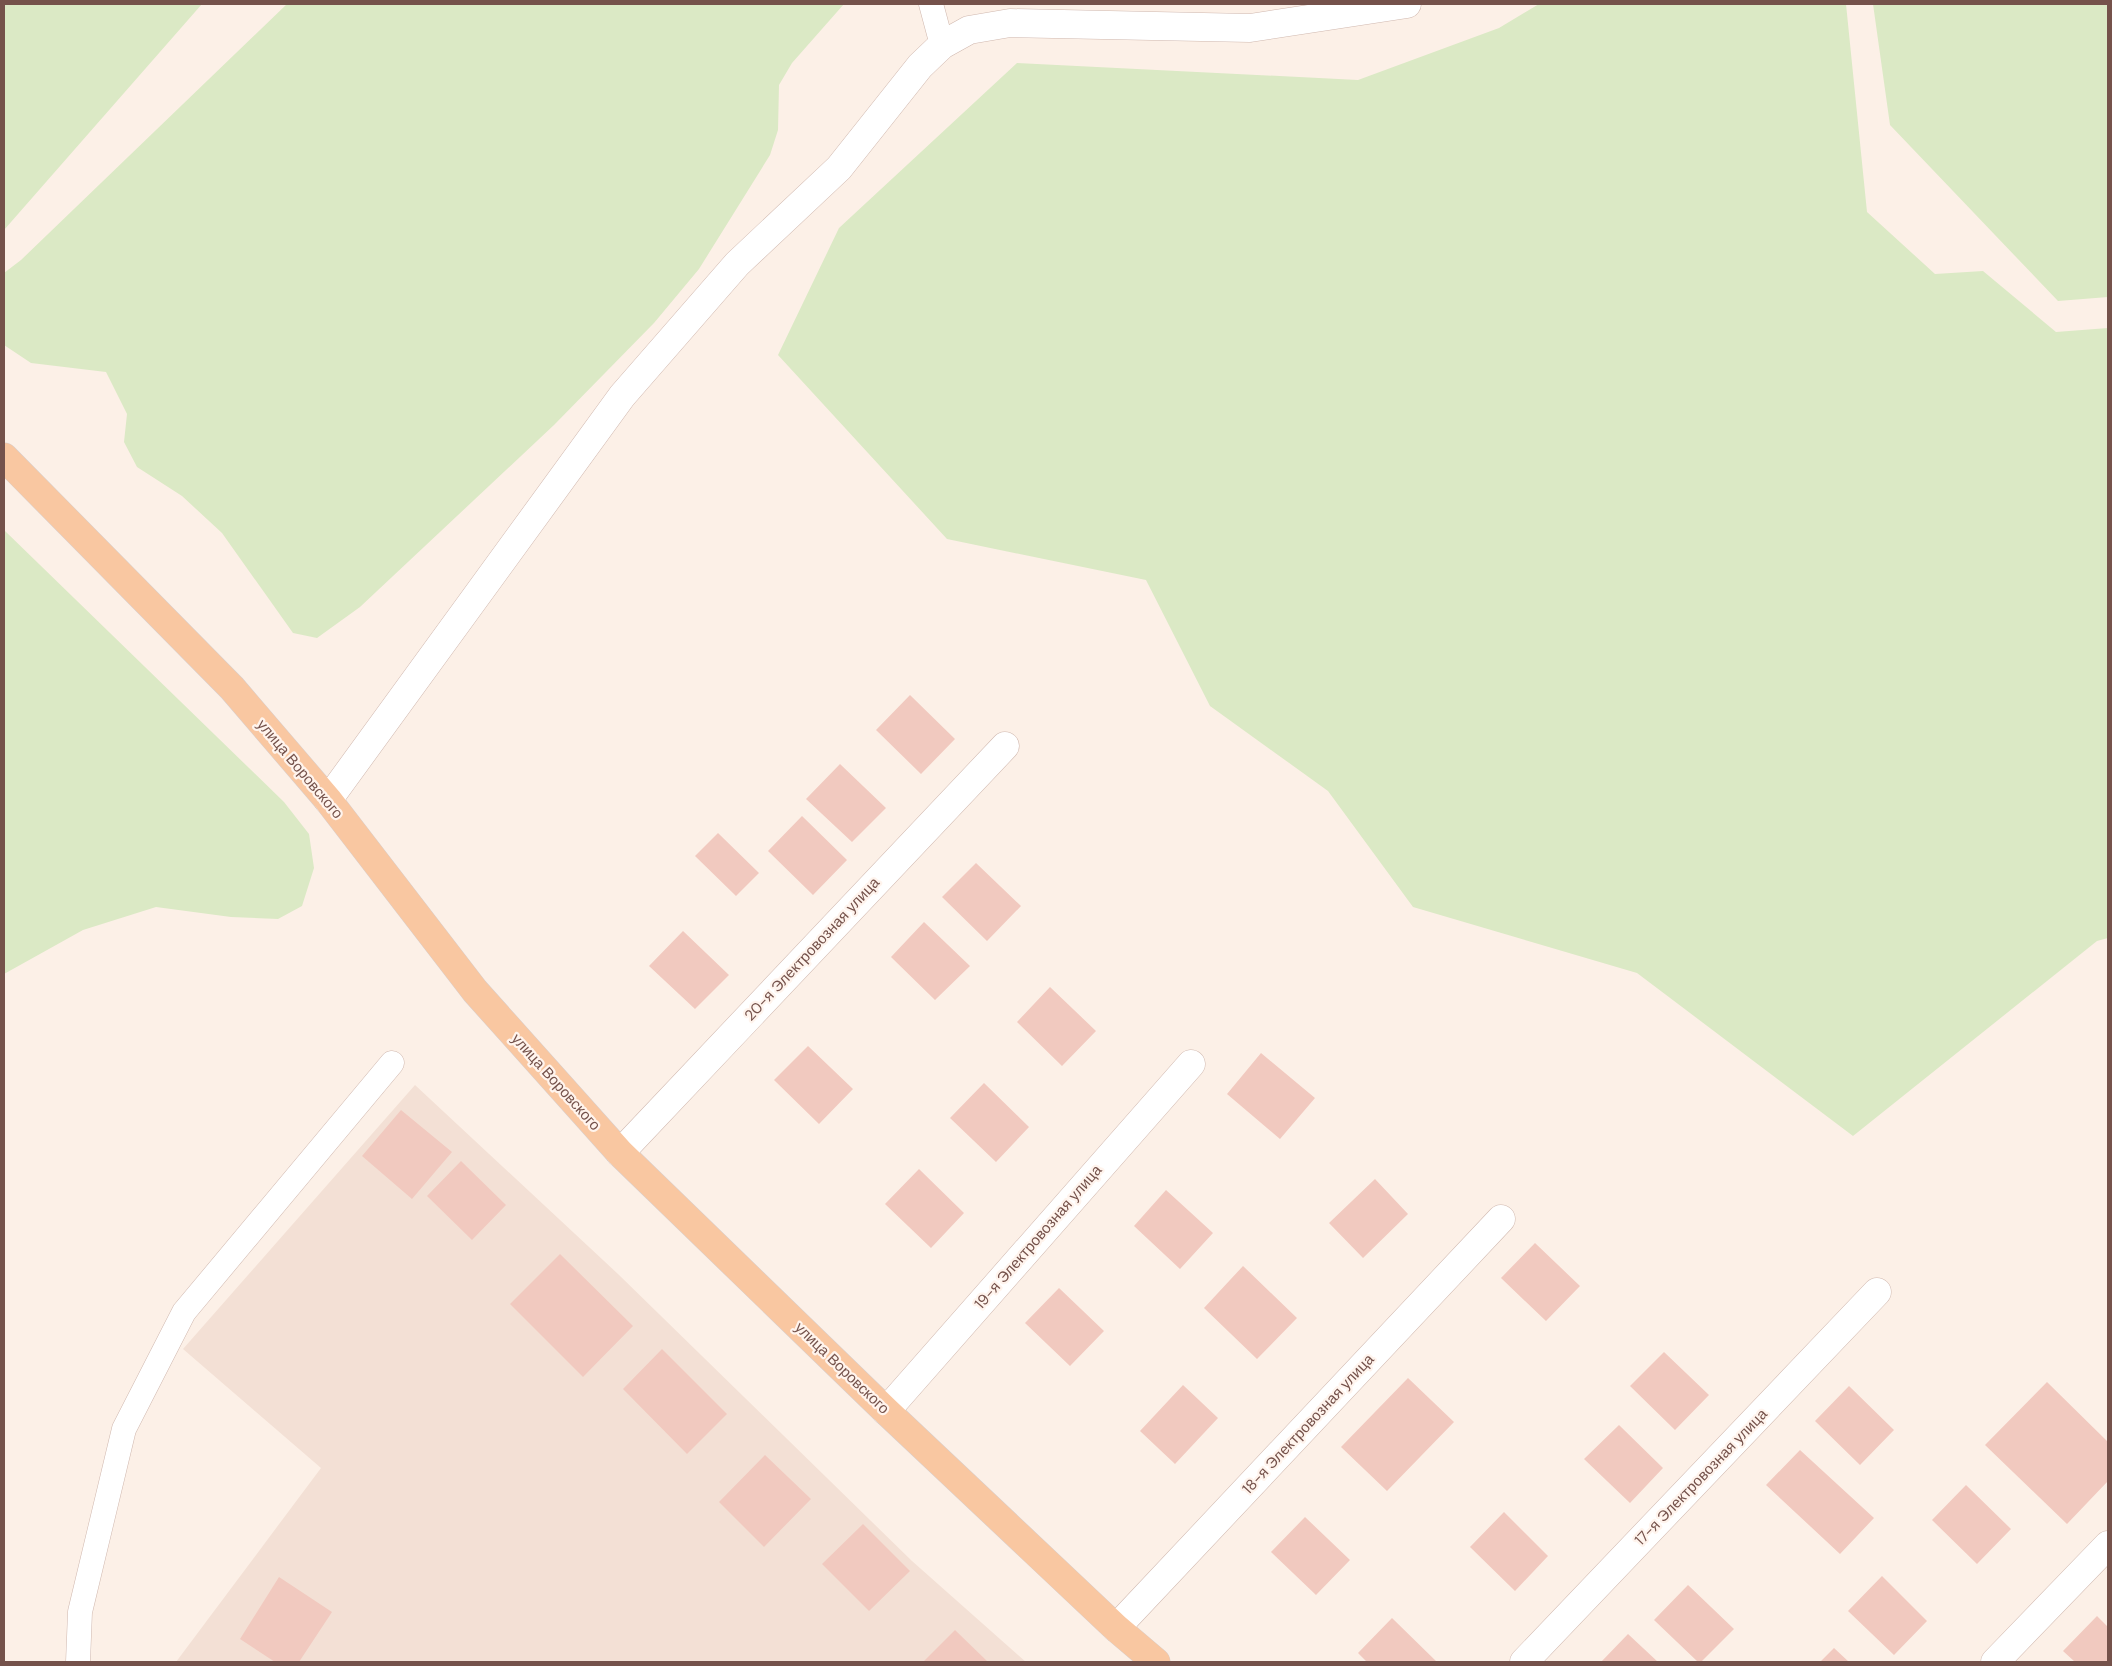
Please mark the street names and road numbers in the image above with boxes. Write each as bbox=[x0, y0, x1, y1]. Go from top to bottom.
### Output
street label: улица Воровского bbox=[252, 715, 348, 823]
street label: 20-я Электровозная улица bbox=[740, 872, 884, 1025]
street label: улица Воровского bbox=[507, 1029, 605, 1135]
street label: 19-я Электровозная улица bbox=[970, 1160, 1107, 1313]
street label: улица Воровского bbox=[790, 1318, 894, 1418]
street label: 18-я Электровозная улица bbox=[1238, 1349, 1379, 1498]
street label: 17-я Электровозная улица bbox=[1630, 1404, 1772, 1550]

